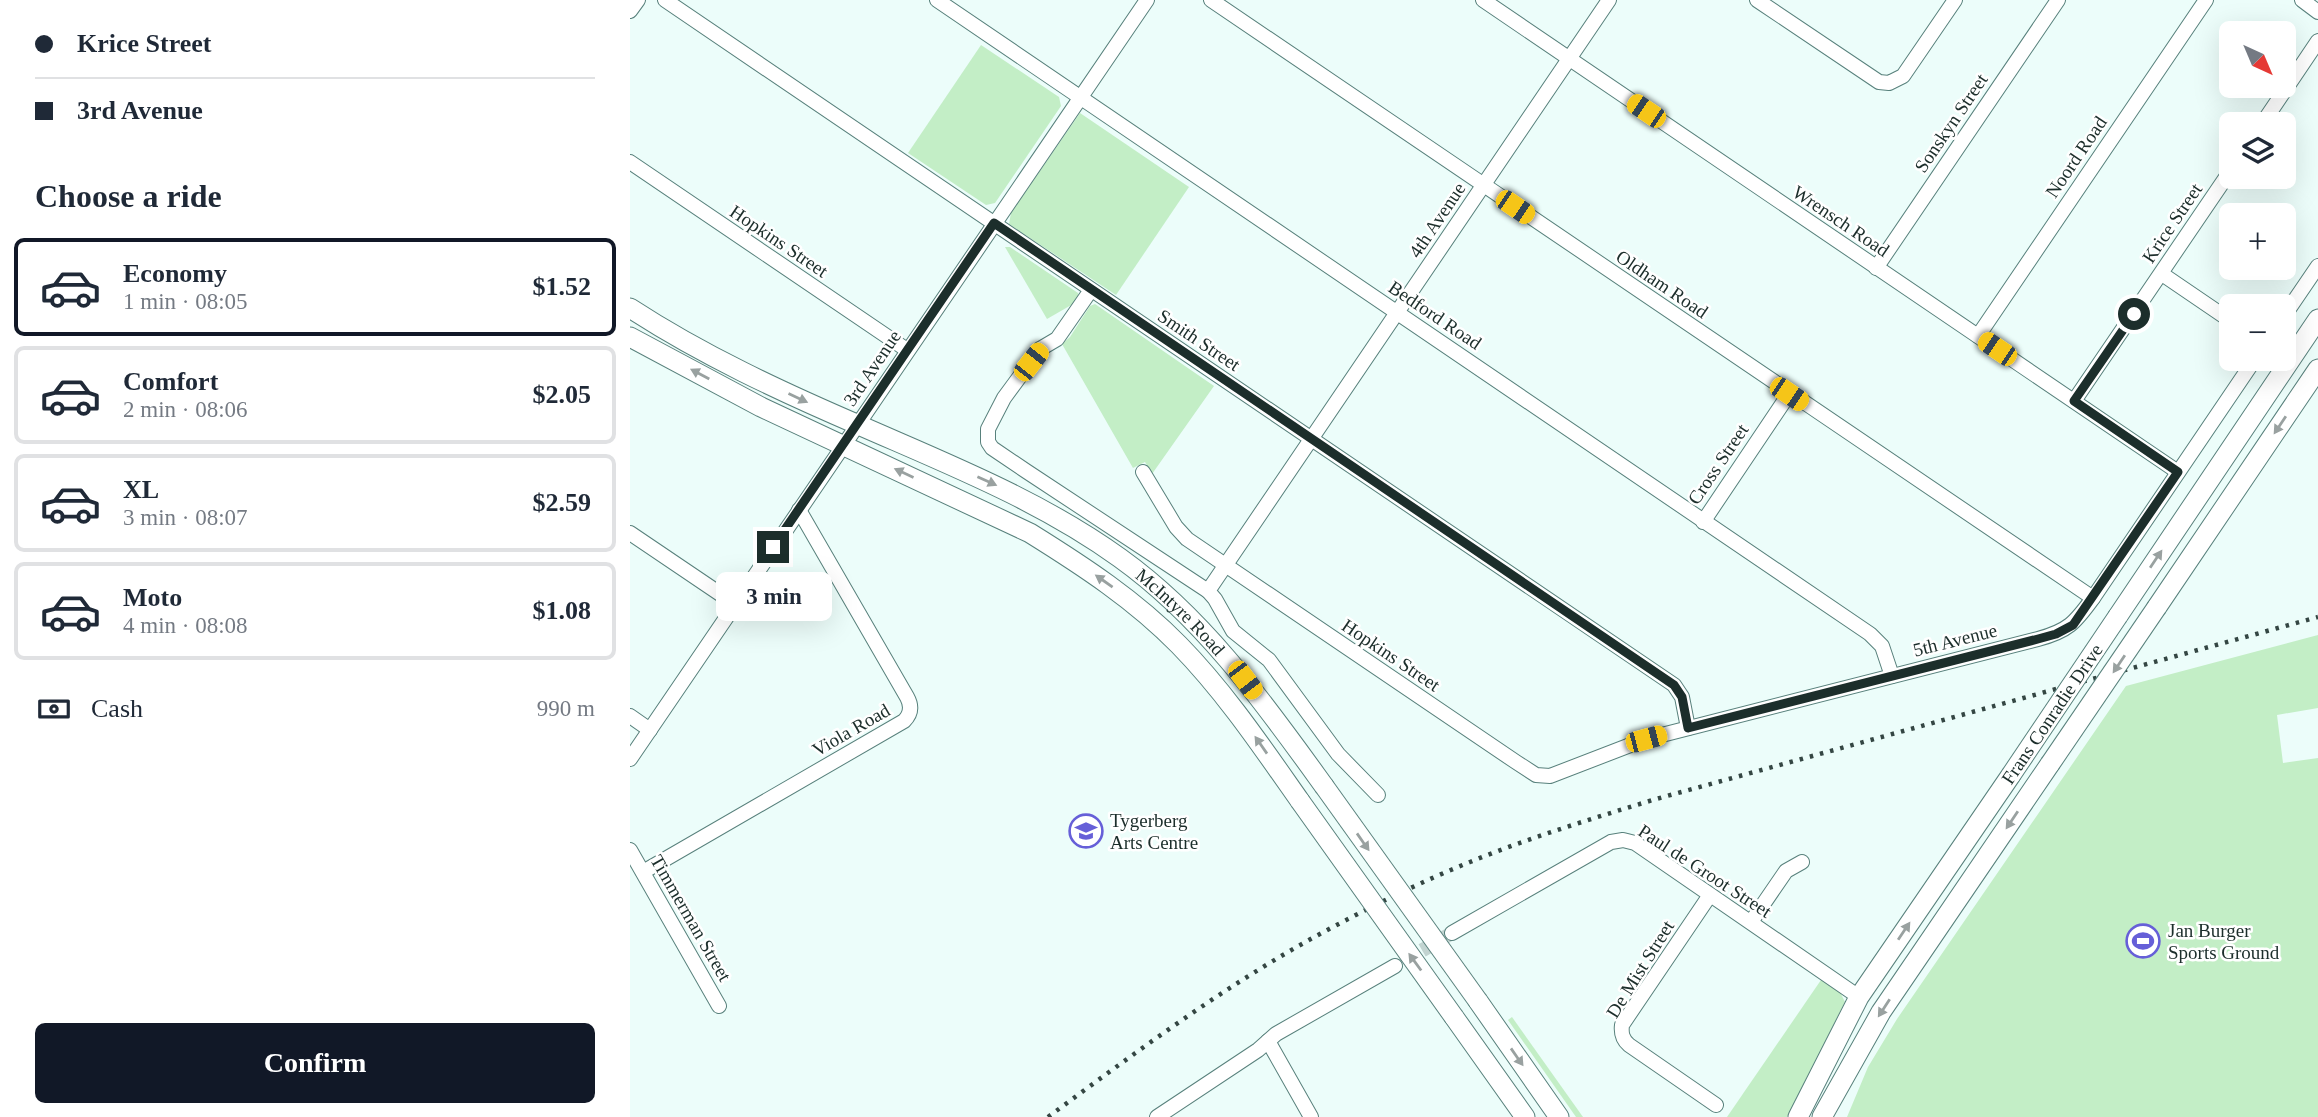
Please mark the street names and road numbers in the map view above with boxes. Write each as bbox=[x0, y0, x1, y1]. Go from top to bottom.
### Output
street label: Sonskyn Street bbox=[1910, 69, 1992, 176]
street label: Noord Road bbox=[2041, 112, 2111, 202]
street label: 4th Avenue bbox=[1404, 179, 1470, 261]
street label: Krice Street bbox=[2138, 179, 2207, 267]
street label: Wrensch Road bbox=[1789, 181, 1894, 261]
street label: Hopkins Street bbox=[726, 201, 832, 282]
street label: Oldham Road bbox=[1612, 246, 1712, 323]
street label: Bedford Road bbox=[1385, 276, 1486, 354]
street label: Smith Street bbox=[1154, 305, 1245, 376]
street label: 3rd Avenue bbox=[839, 326, 905, 410]
street label: Cross Street bbox=[1683, 419, 1753, 508]
street label: McIntyre Road bbox=[1132, 564, 1230, 660]
street label: Hopkins Street bbox=[1338, 615, 1444, 696]
street label: 5th Avenue bbox=[1911, 619, 1999, 661]
street label: Frans Conradie Drive bbox=[1997, 640, 2107, 788]
street label: Viola Road bbox=[809, 699, 894, 761]
street label: Paul de Groot Street bbox=[1634, 820, 1776, 922]
street label: Timmerman Street bbox=[646, 851, 736, 985]
street label: De Mist Street bbox=[1602, 916, 1679, 1022]

